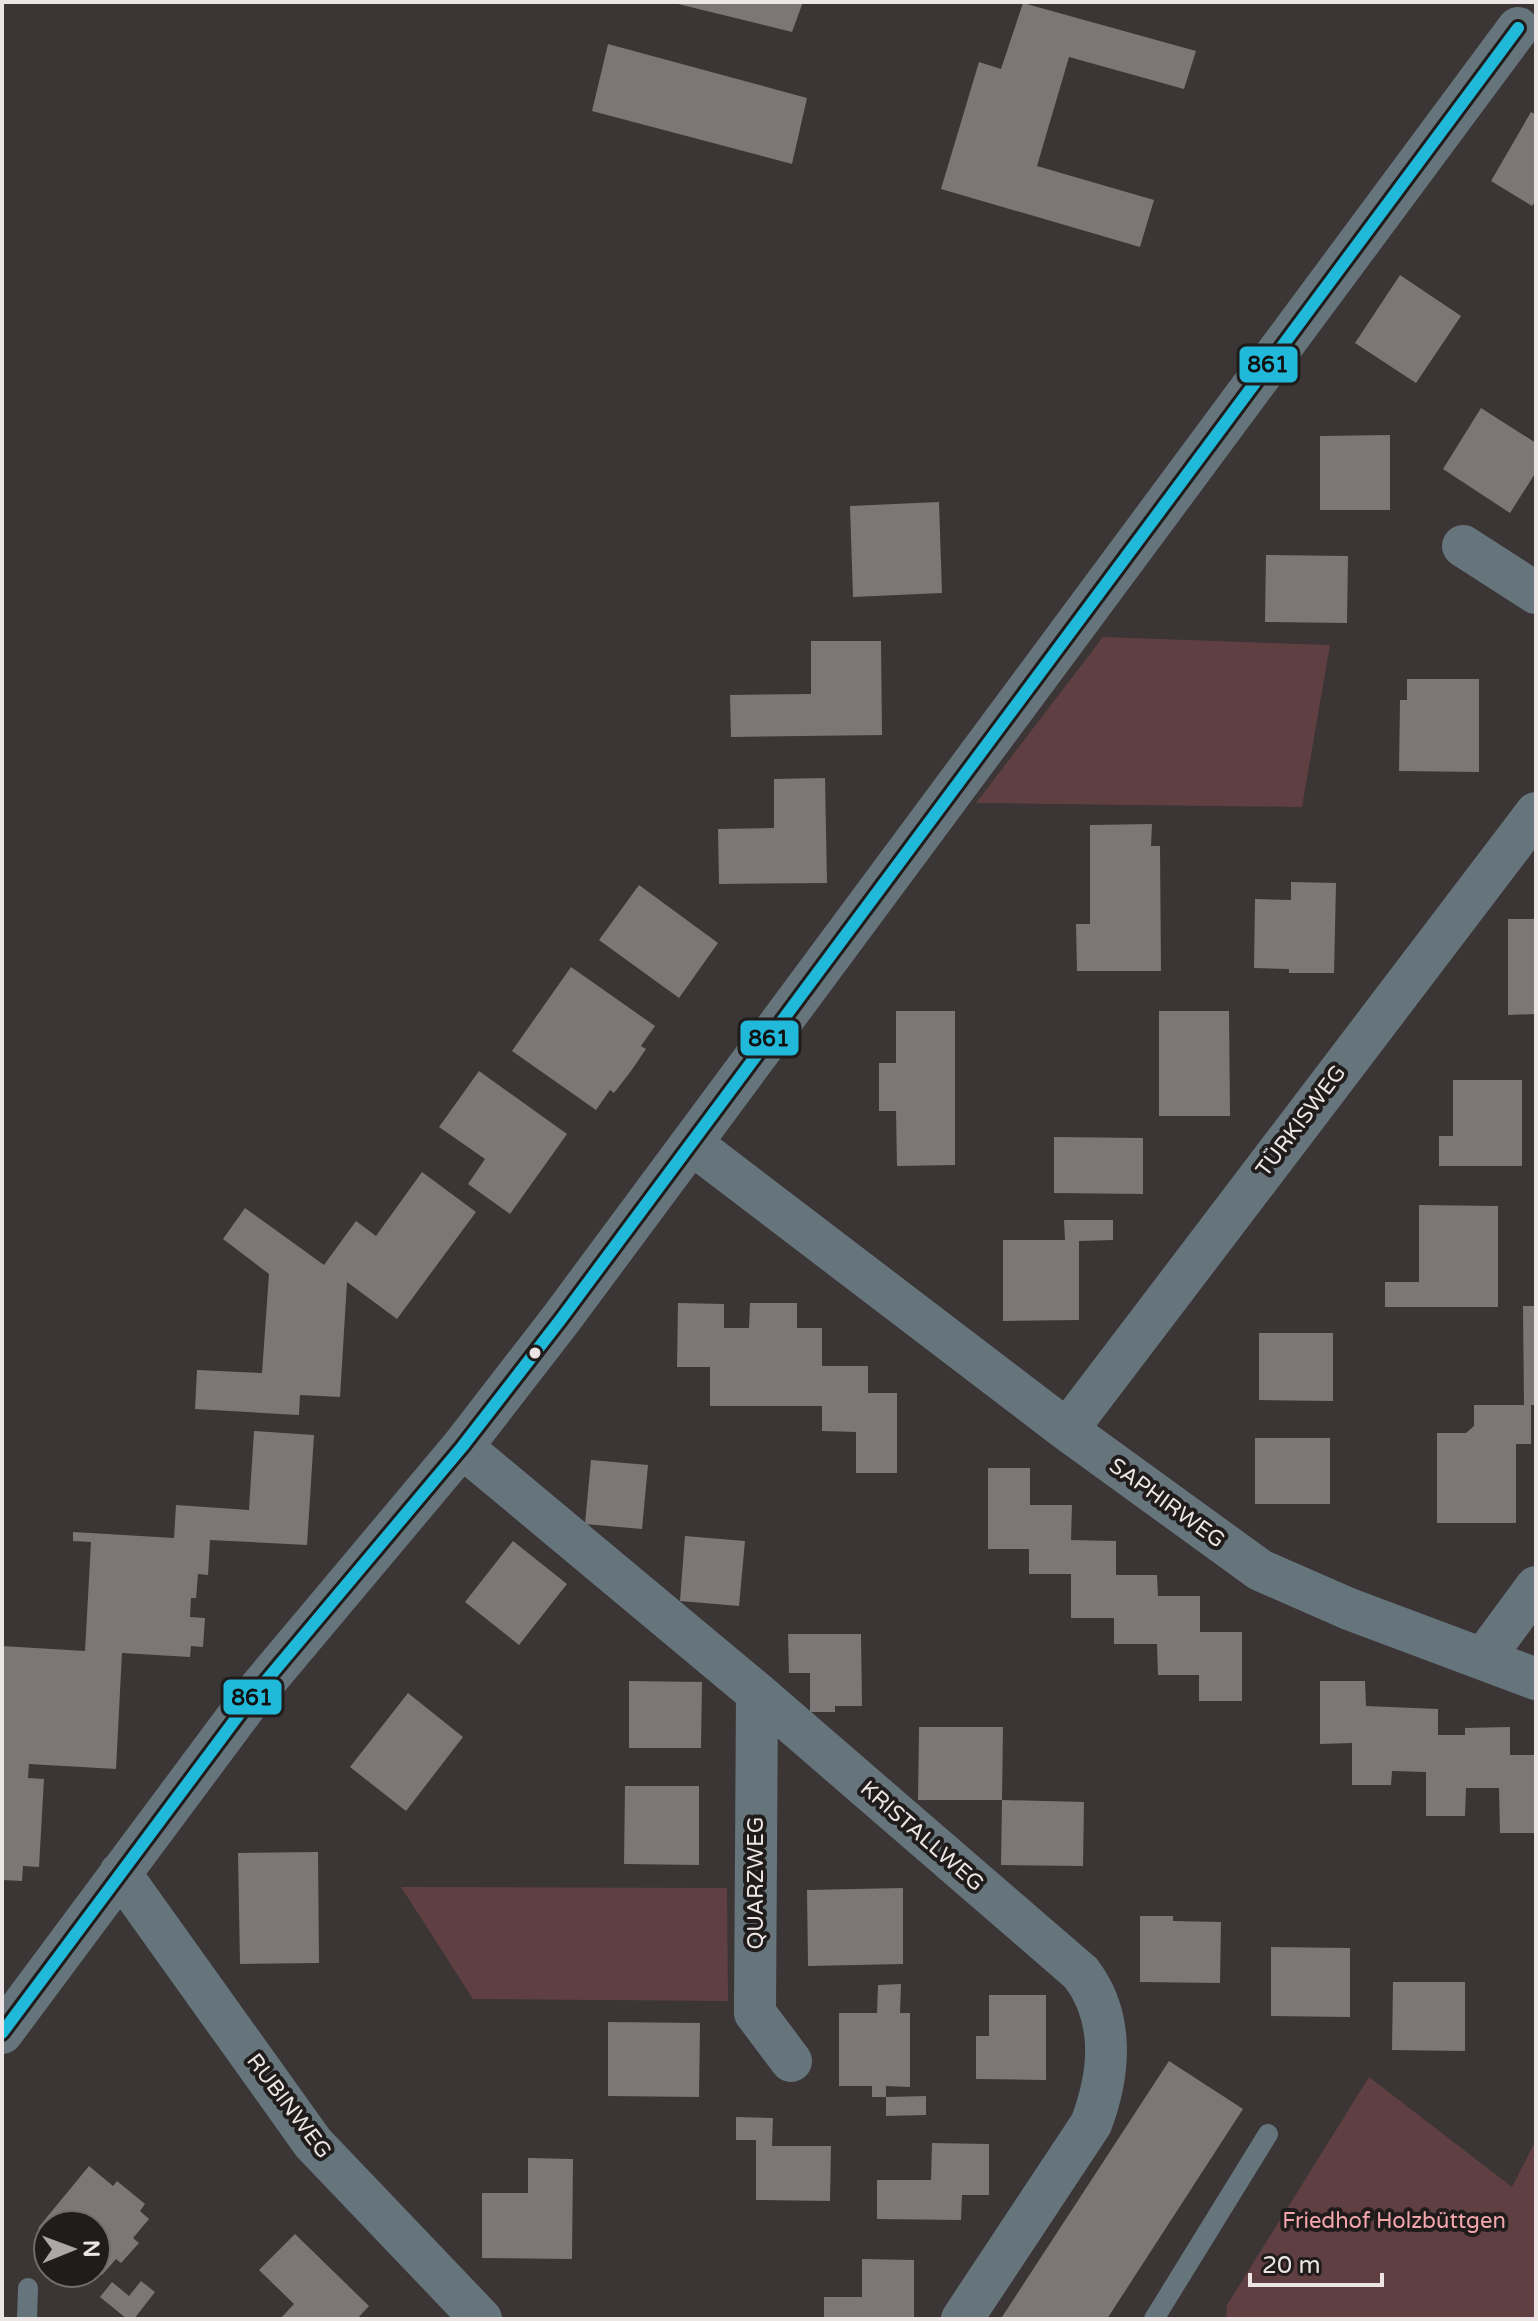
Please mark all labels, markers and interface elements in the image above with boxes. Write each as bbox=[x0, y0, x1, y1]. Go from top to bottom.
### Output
line badge: 861 bbox=[1238, 345, 1299, 384]
text: 861 bbox=[1247, 352, 1289, 378]
line badge: 861 bbox=[739, 1019, 800, 1057]
text: 861 bbox=[748, 1026, 790, 1052]
street label: TÜRKISWEG bbox=[1251, 1060, 1351, 1182]
unlabelled marker bbox=[527, 1345, 543, 1361]
street label: SAPHIRWEG bbox=[1104, 1452, 1230, 1554]
line badge: 861 bbox=[222, 1678, 283, 1716]
text: 861 bbox=[231, 1685, 273, 1711]
street label: KRISTALLWEG bbox=[855, 1775, 989, 1897]
street label: QUARZWEG bbox=[743, 1817, 769, 1950]
street label: RUBINWEG bbox=[241, 2049, 337, 2163]
park label: Friedhof Holzbüttgen bbox=[1282, 2208, 1506, 2234]
north arrow bbox=[32, 2209, 112, 2289]
scale bar bbox=[1250, 2237, 1382, 2287]
text: N bbox=[78, 2240, 104, 2258]
text: 20 m bbox=[1262, 2251, 1320, 2280]

